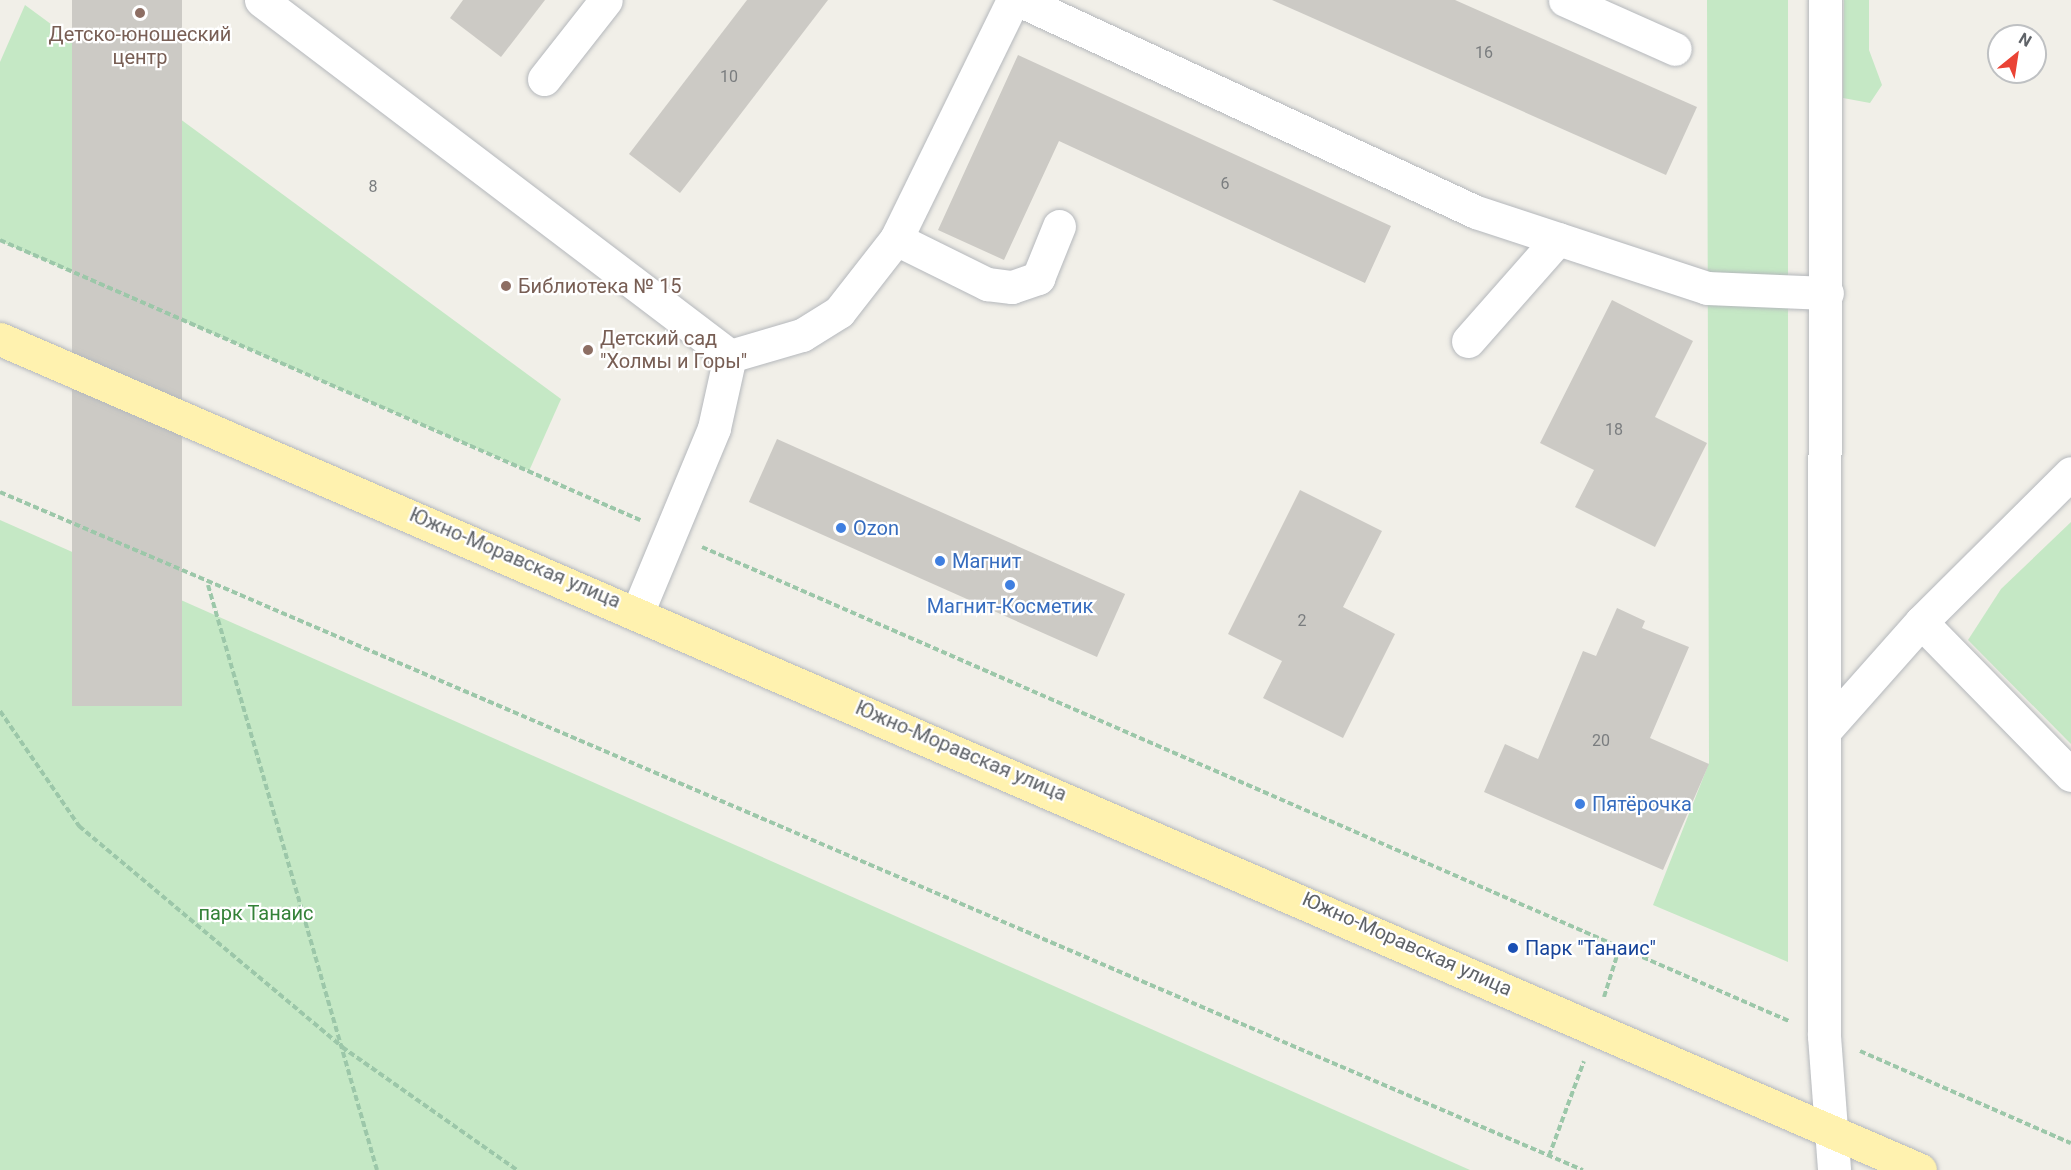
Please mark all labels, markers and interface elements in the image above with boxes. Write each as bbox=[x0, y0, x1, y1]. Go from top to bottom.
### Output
marker: Детско-юношеский центр bbox=[133, 6, 147, 20]
place label: Детско-юношеский центр bbox=[49, 22, 231, 69]
north arrow bbox=[1987, 24, 2047, 84]
text: N bbox=[2016, 29, 2035, 51]
house number: 16 bbox=[1475, 43, 1493, 63]
house number: 10 bbox=[720, 67, 738, 87]
house number: 6 bbox=[1221, 174, 1229, 194]
house number: 8 bbox=[369, 177, 377, 197]
place label: Библиотека № 15 bbox=[518, 274, 682, 298]
marker: Библиотека № 15 bbox=[499, 279, 513, 293]
place label: Детский сад "Холмы и Горы" bbox=[600, 326, 747, 373]
marker: Детский сад "Холмы и Горы" bbox=[581, 343, 595, 357]
house number: 18 bbox=[1605, 420, 1623, 440]
street label: Южно-Моравская улица bbox=[406, 503, 624, 613]
place label: Ozon bbox=[853, 516, 899, 540]
marker: Ozon bbox=[834, 521, 848, 535]
place label: Магнит bbox=[952, 549, 1021, 573]
marker: Магнит bbox=[933, 554, 947, 568]
marker: Магнит-Косметик bbox=[1003, 578, 1017, 592]
place label: Магнит-Косметик bbox=[927, 594, 1093, 618]
house number: 2 bbox=[1298, 611, 1306, 631]
street label: Южно-Моравская улица bbox=[852, 696, 1070, 806]
house number: 20 bbox=[1592, 731, 1610, 751]
place label: Пятёрочка bbox=[1592, 792, 1692, 816]
marker: Пятёрочка bbox=[1573, 797, 1587, 811]
street label: Южно-Моравская улица bbox=[1298, 887, 1516, 1001]
park label: парк Танаис bbox=[198, 901, 314, 925]
place label: Парк "Танаис" bbox=[1525, 936, 1656, 960]
marker: Парк "Танаис" bbox=[1506, 941, 1520, 955]

